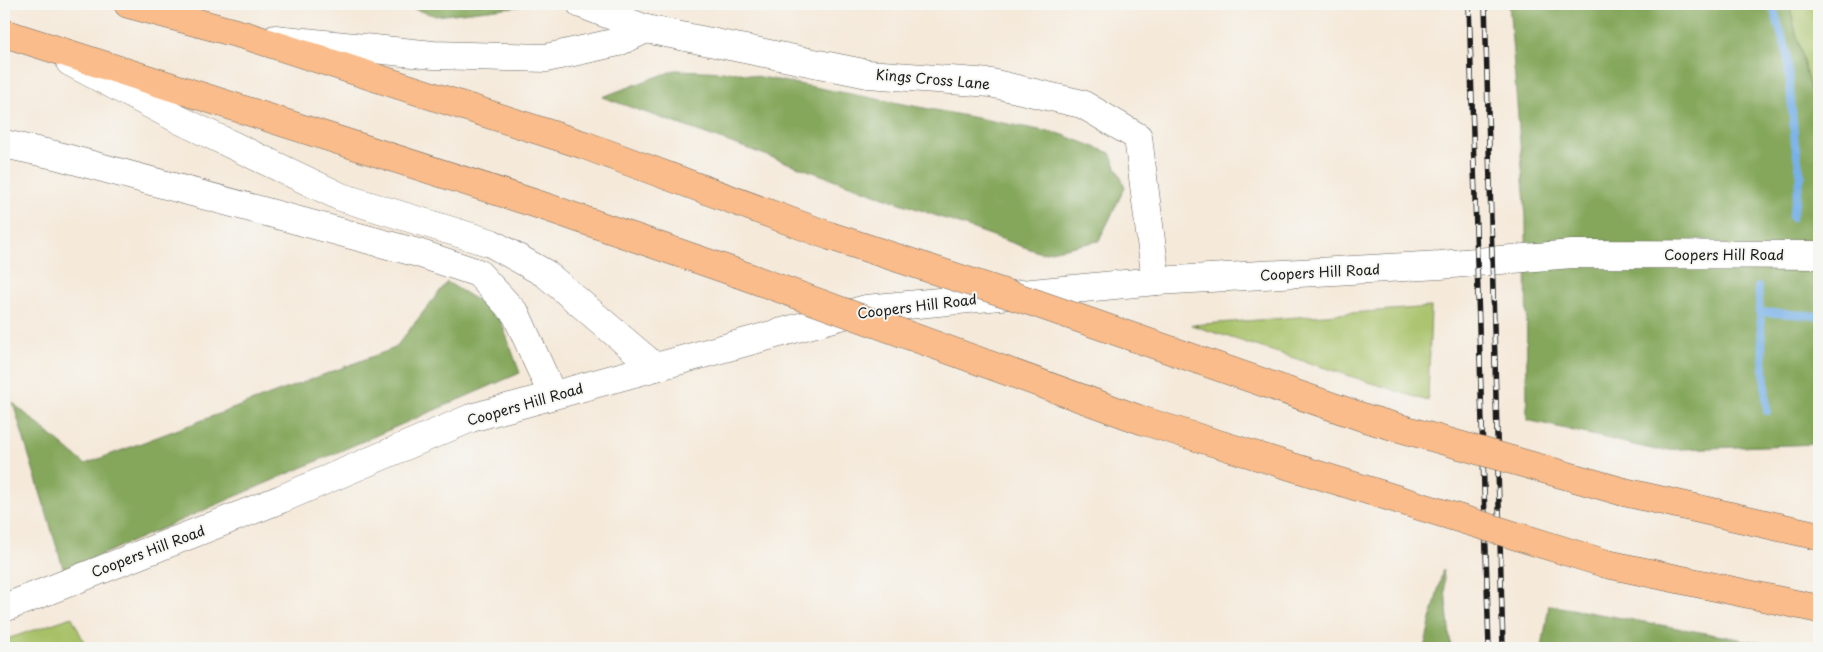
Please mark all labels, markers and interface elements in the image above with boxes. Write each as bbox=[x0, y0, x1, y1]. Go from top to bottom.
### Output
street label: Kings Cross Lane bbox=[875, 64, 991, 94]
street label: Coopers Hill Road bbox=[1664, 244, 1784, 265]
street label: Coopers Hill Road bbox=[1259, 258, 1381, 286]
street label: Coopers Hill Road bbox=[856, 288, 978, 324]
street label: Coopers Hill Road bbox=[464, 377, 586, 431]
street label: Coopers Hill Road bbox=[88, 520, 208, 582]

